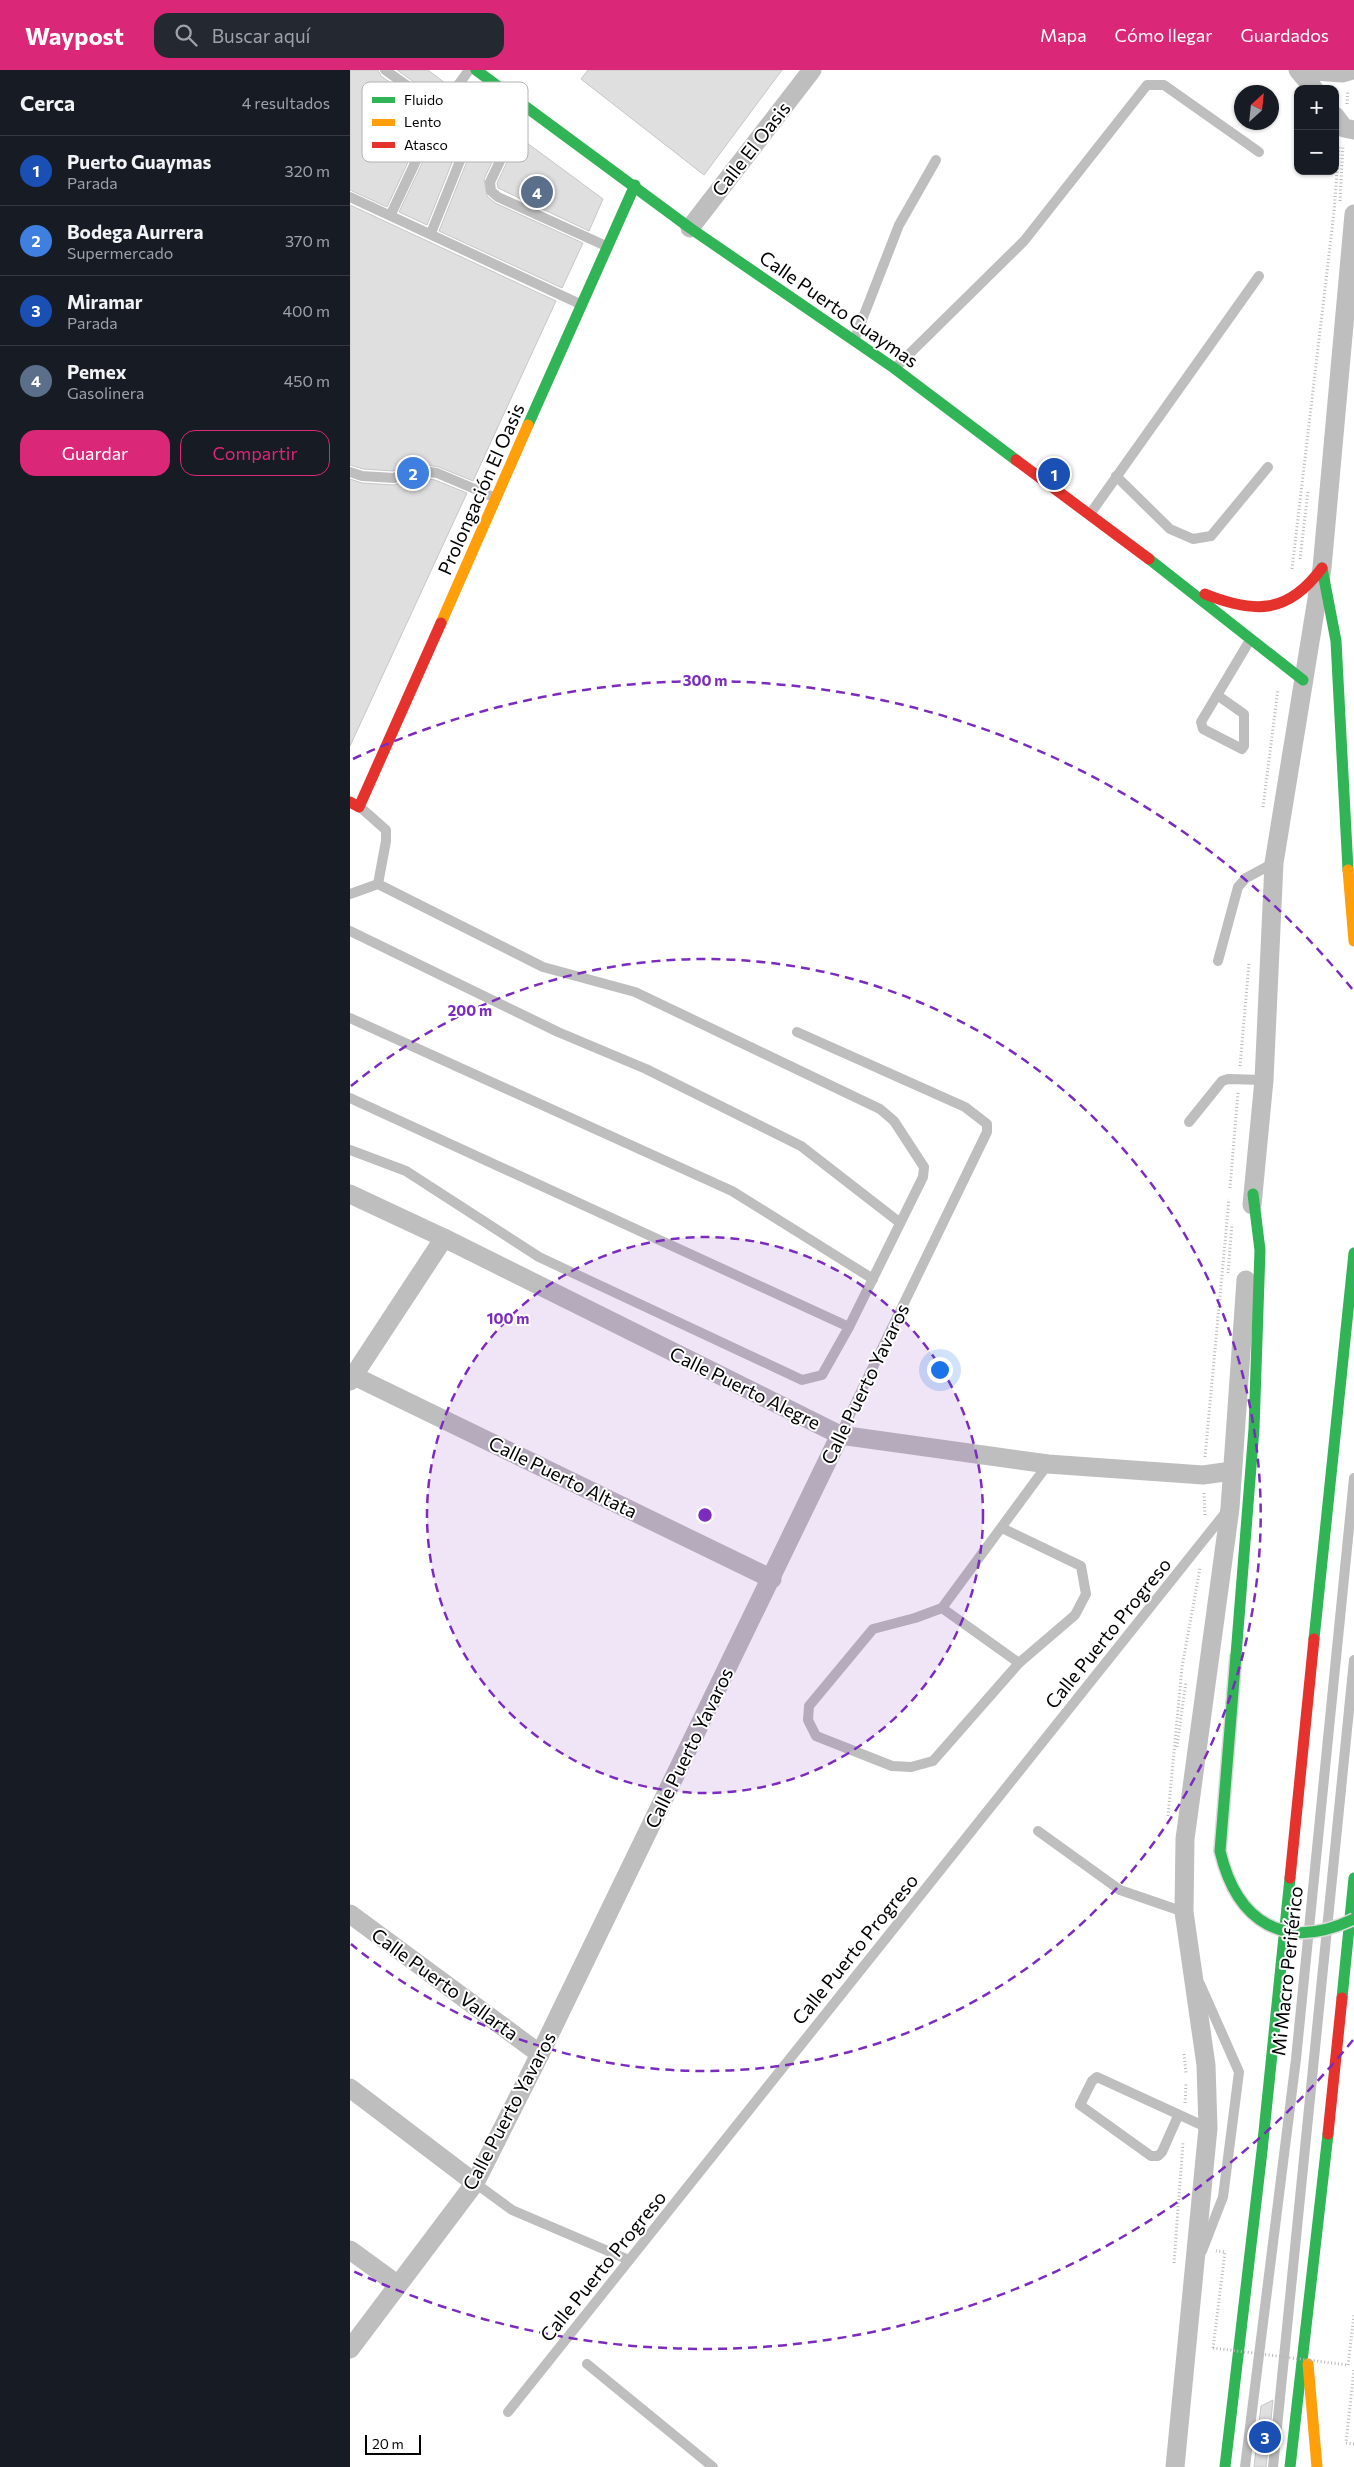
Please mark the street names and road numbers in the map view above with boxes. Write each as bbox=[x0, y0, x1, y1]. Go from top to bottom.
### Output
street label: Calle El Oasis bbox=[707, 97, 795, 201]
street label: Calle Puerto Guaymas bbox=[756, 245, 923, 372]
street label: Prolongación El Oasis bbox=[432, 400, 529, 578]
street label: Calle Puerto Yavaros bbox=[816, 1300, 913, 1468]
street label: Calle Puerto Alegre bbox=[666, 1341, 824, 1434]
street label: Calle Puerto Altata bbox=[485, 1431, 641, 1522]
street label: Calle Puerto Progreso bbox=[1040, 1553, 1175, 1713]
street label: Calle Puerto Yavaros bbox=[640, 1664, 737, 1832]
street label: Calle Puerto Progreso bbox=[787, 1869, 922, 2029]
street label: Mi Macro Periférico bbox=[1266, 1885, 1307, 2057]
street label: Calle Puerto Vallarta bbox=[367, 1923, 523, 2045]
street label: Calle Puerto Yavaros bbox=[457, 2028, 560, 2194]
street label: Calle Puerto Progreso bbox=[535, 2186, 670, 2346]

